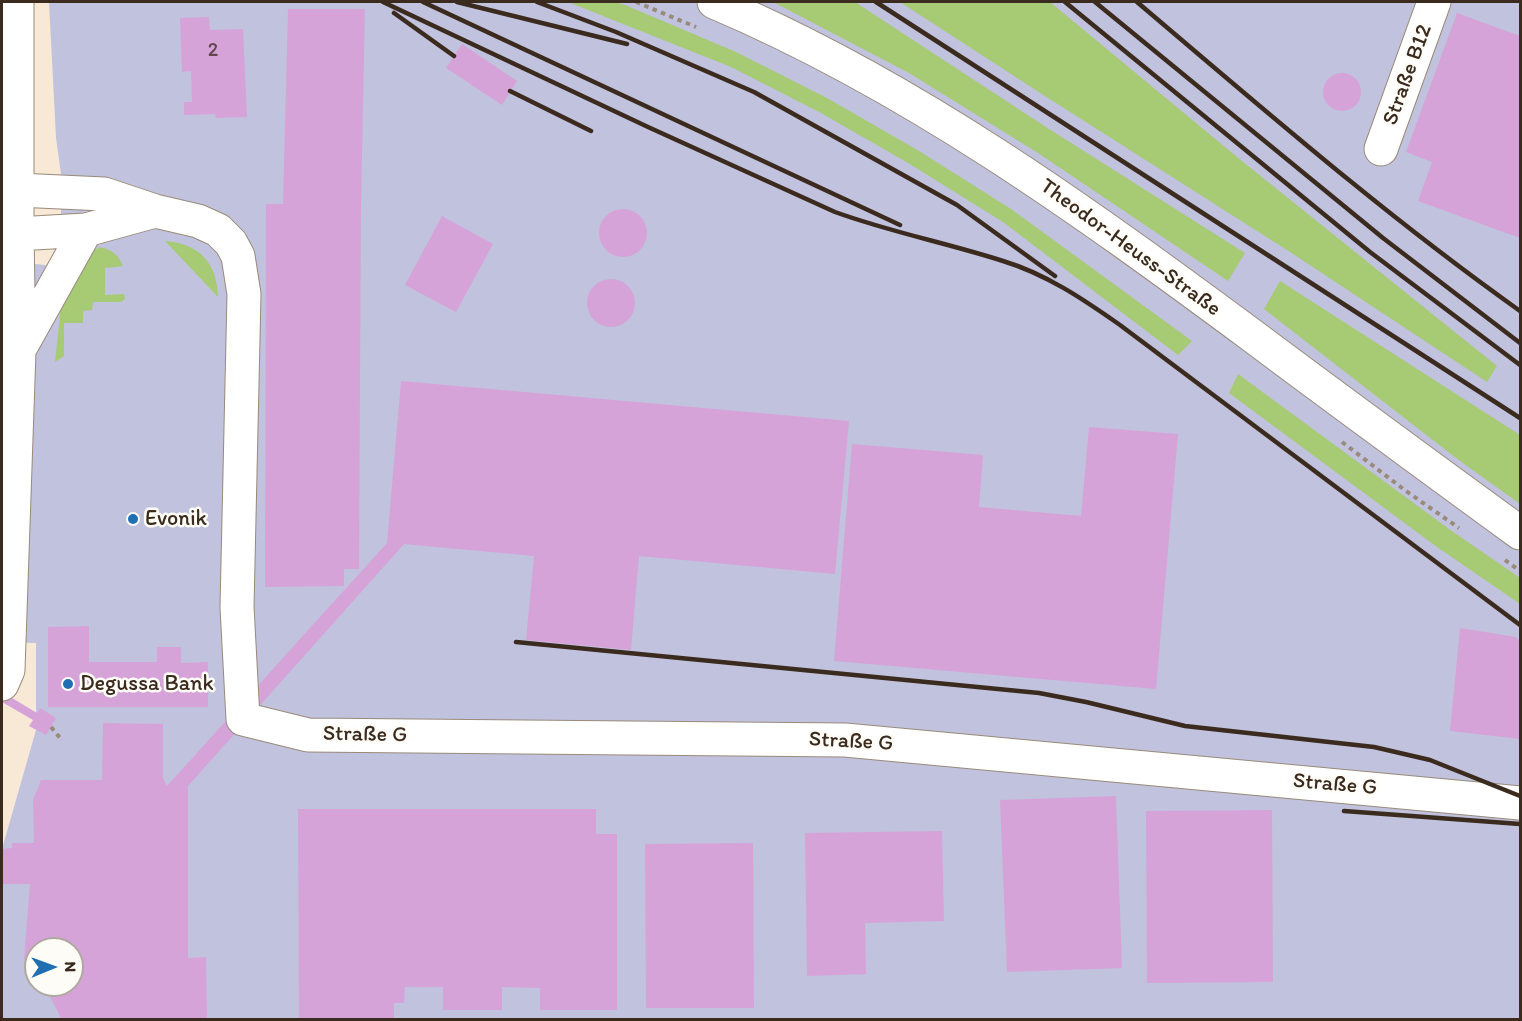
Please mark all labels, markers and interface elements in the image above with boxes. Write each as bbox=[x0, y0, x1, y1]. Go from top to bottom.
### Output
street label: Straße B12 bbox=[1378, 21, 1438, 129]
house number: 2 bbox=[208, 39, 218, 63]
street label: Theodor-Heuss-Straße bbox=[1034, 173, 1226, 323]
place label: Evonik bbox=[145, 506, 207, 532]
marker: Evonik bbox=[126, 512, 140, 526]
place label: Degussa Bank bbox=[80, 671, 214, 697]
marker: Degussa Bank bbox=[61, 677, 75, 691]
street label: Straße G bbox=[323, 721, 407, 749]
street label: Straße G bbox=[808, 727, 894, 757]
street label: Straße G bbox=[1292, 768, 1378, 802]
north arrow bbox=[24, 937, 84, 997]
text: N bbox=[61, 961, 80, 972]

